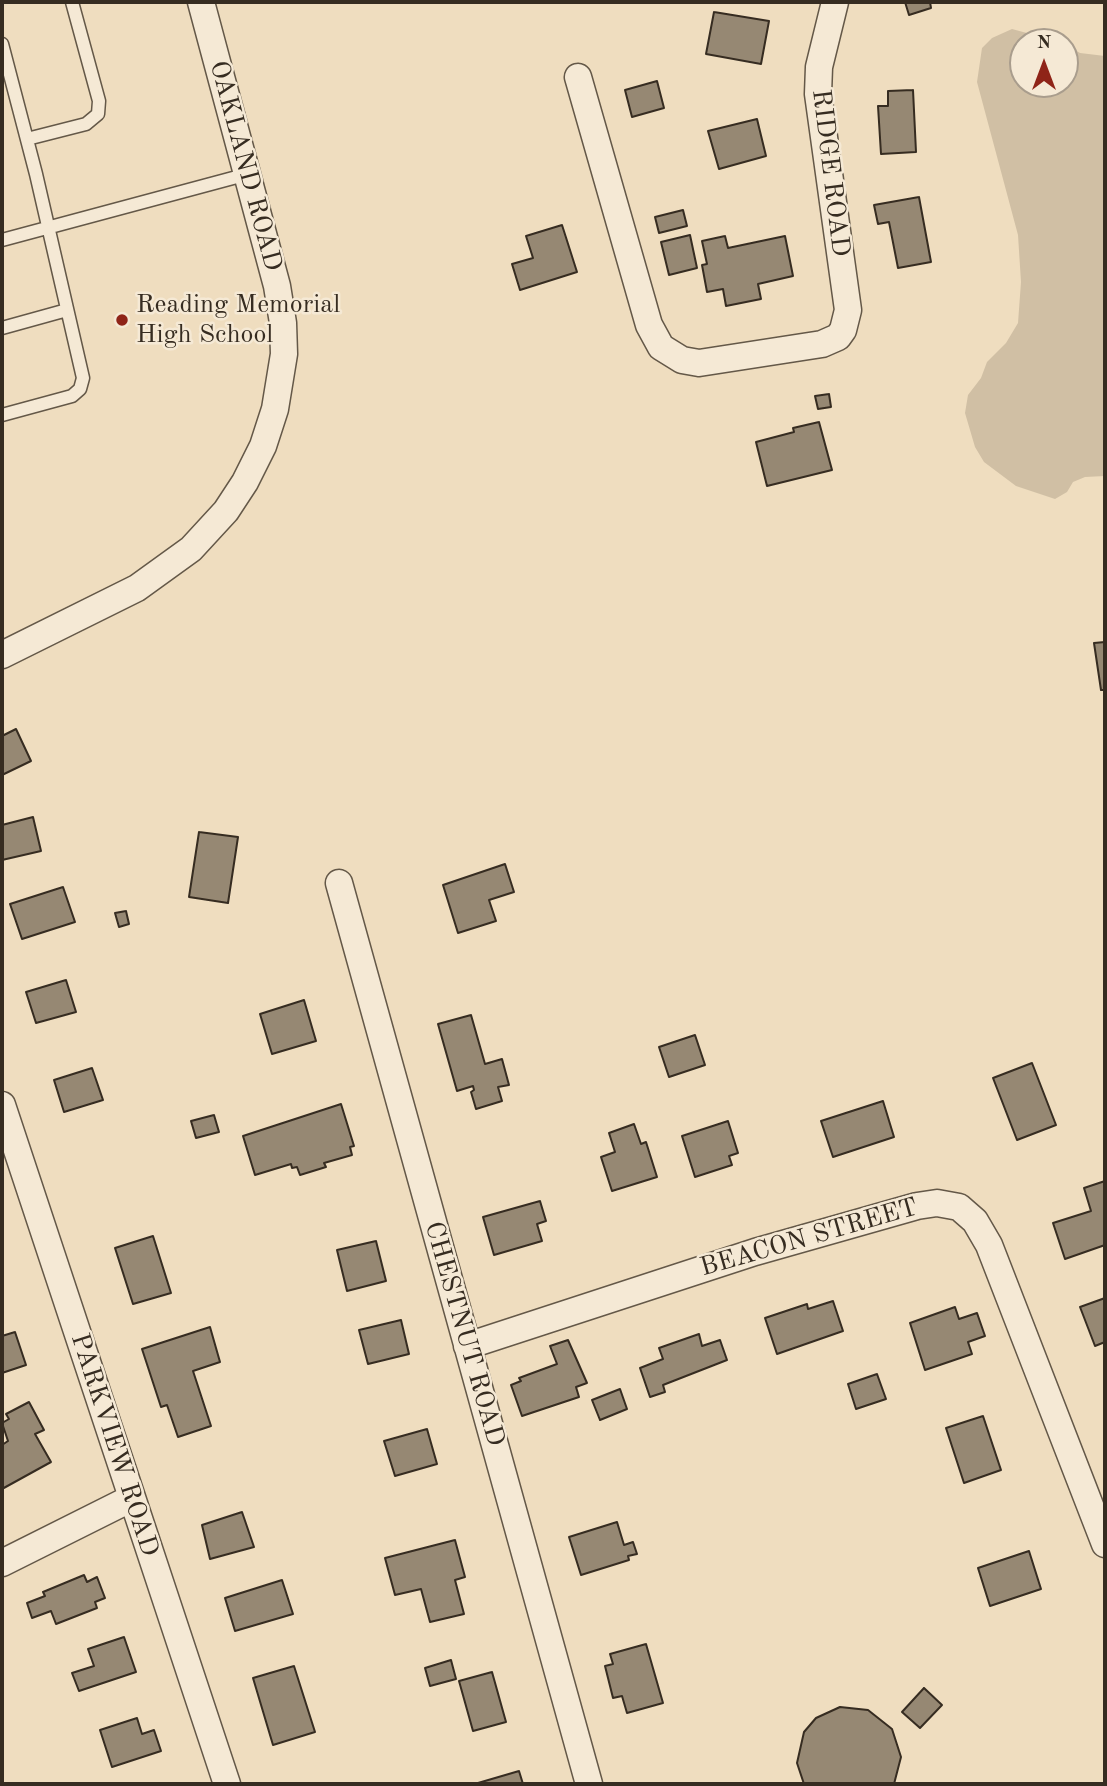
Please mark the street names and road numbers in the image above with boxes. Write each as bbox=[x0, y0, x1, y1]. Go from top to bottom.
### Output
street label: OAKLAND ROAD bbox=[202, 57, 288, 275]
street label: RIDGE ROAD bbox=[804, 87, 856, 259]
street label: BEACON STREET bbox=[696, 1192, 922, 1284]
street label: CHESTNUT ROAD bbox=[417, 1218, 511, 1450]
street label: PARKVIEW ROAD bbox=[63, 1330, 165, 1560]

